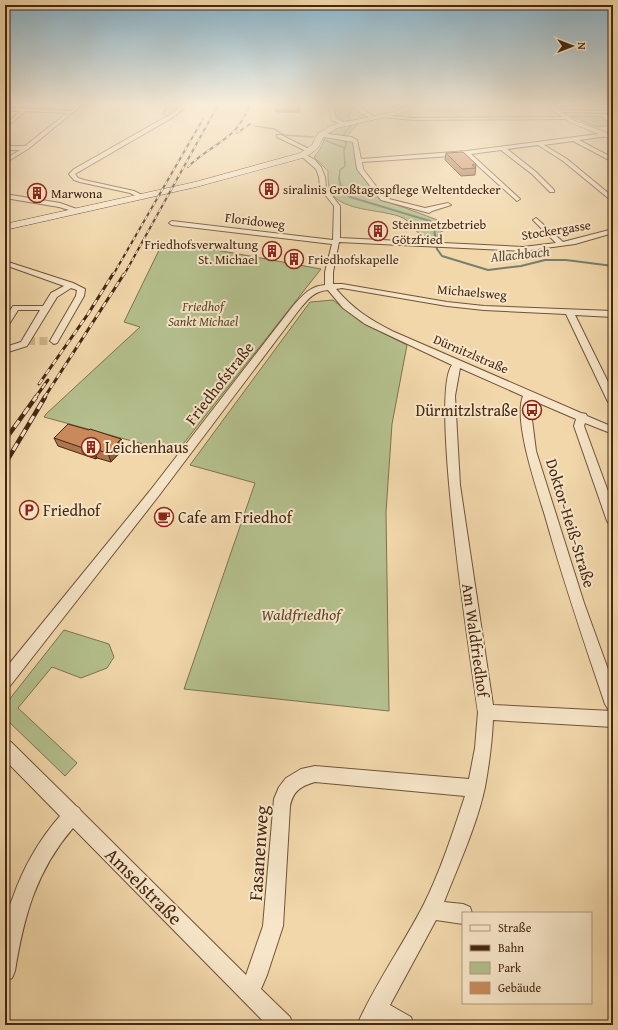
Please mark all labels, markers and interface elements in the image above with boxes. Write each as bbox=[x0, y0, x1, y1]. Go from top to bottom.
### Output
north arrow bbox=[552, 26, 592, 66]
text: N bbox=[574, 42, 590, 50]
building icon: siralinis Großtagespflege Weltentdecker bbox=[258, 178, 280, 200]
place label: siralinis Großtagespflege Weltentdecker bbox=[283, 180, 501, 199]
building icon: Marwona bbox=[26, 182, 48, 204]
place label: Marwona bbox=[51, 184, 103, 203]
street label: Floridoweg bbox=[224, 208, 287, 234]
place label: Steinmetzbetrieb Götzfried bbox=[392, 215, 487, 249]
street label: Stockergasse bbox=[520, 215, 592, 245]
building icon: Steinmetzbetrieb Götzfried bbox=[367, 220, 389, 242]
place label: Friedhofsverwaltung St. Michael bbox=[145, 235, 259, 269]
building icon: Friedhofsverwaltung St. Michael bbox=[261, 240, 283, 262]
water label: Allachbach bbox=[488, 241, 551, 267]
building icon: Friedhofskapelle bbox=[283, 248, 305, 270]
place label: Friedhofskapelle bbox=[308, 250, 399, 269]
street label: Michaelsweg bbox=[436, 279, 508, 305]
park label: Friedhof Sankt Michael bbox=[168, 297, 238, 331]
street label: Dürnitzlstraße bbox=[430, 330, 512, 378]
street label: Friedhofstraße bbox=[179, 336, 259, 430]
place label: Dürmitzlstraße bbox=[415, 398, 518, 422]
bus stop icon: Dürmitzlstraße bbox=[521, 399, 543, 421]
place label: Leichenhaus bbox=[105, 435, 189, 459]
building icon: Leichenhaus bbox=[80, 436, 102, 458]
street label: Doktor-Heiß-Straße bbox=[540, 456, 602, 590]
place label: Friedhof bbox=[43, 498, 102, 522]
parking icon: Friedhof bbox=[18, 499, 40, 521]
place label: Cafe am Friedhof bbox=[178, 505, 294, 529]
cafe icon: Cafe am Friedhof bbox=[153, 506, 175, 528]
street label: Am Waldfriedhof bbox=[456, 582, 496, 700]
park label: Waldfriedhof bbox=[261, 602, 344, 626]
street label: Fasanenweg bbox=[241, 804, 275, 902]
street label: Amselstraße bbox=[99, 841, 189, 931]
legend bbox=[462, 912, 592, 1004]
text: Straße bbox=[498, 919, 532, 936]
text: Bahn bbox=[498, 939, 524, 956]
text: Park bbox=[498, 959, 522, 976]
text: Gebäude bbox=[498, 979, 541, 996]

